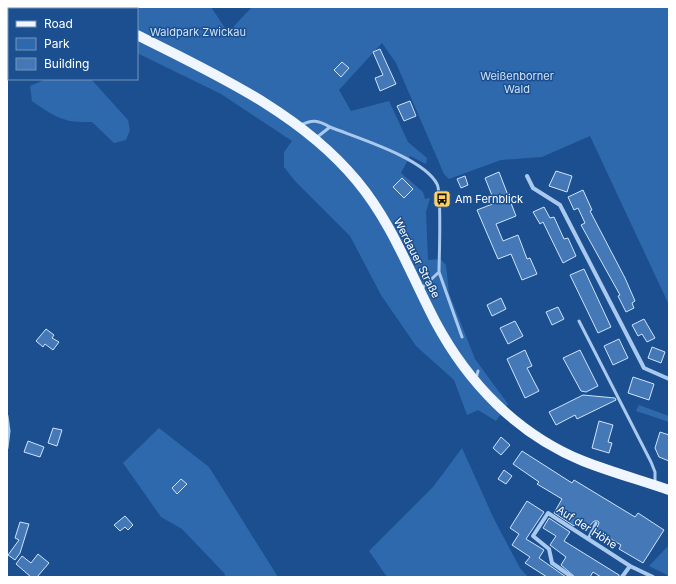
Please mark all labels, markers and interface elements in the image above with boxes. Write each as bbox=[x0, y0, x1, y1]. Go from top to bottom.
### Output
legend bbox=[8, 8, 138, 80]
text: Road bbox=[44, 16, 73, 31]
park label: Waldpark Zwickau bbox=[150, 25, 246, 39]
text: Park bbox=[44, 36, 70, 51]
text: Building bbox=[44, 56, 89, 71]
park label: Weißenborner Wald bbox=[480, 69, 554, 96]
bus stop icon: Am Fernblick bbox=[432, 189, 452, 209]
place label: Am Fernblick bbox=[455, 192, 523, 206]
street label: Werdauer Straße bbox=[391, 216, 443, 300]
street label: Auf der Höhe bbox=[554, 502, 620, 552]

